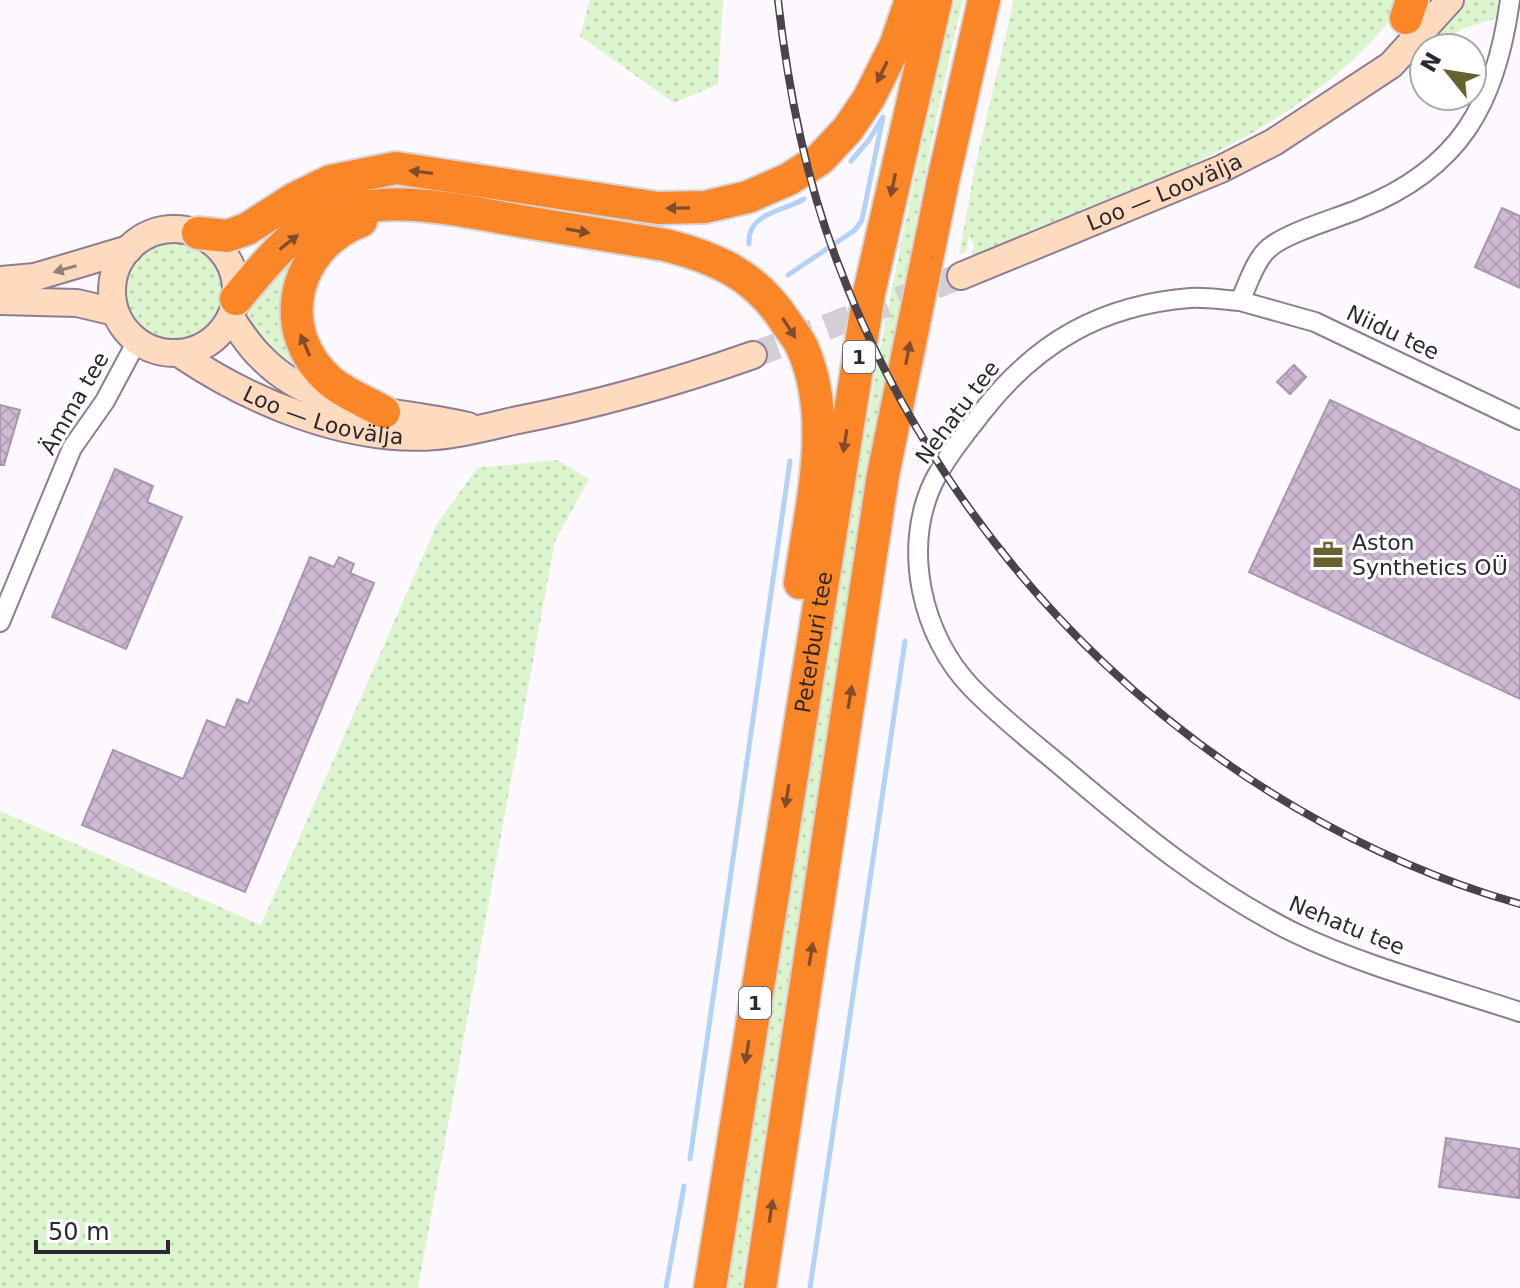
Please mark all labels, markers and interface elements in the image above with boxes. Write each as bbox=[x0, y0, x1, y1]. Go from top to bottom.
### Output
north arrow bbox=[1408, 32, 1488, 112]
text: N bbox=[1416, 48, 1447, 76]
one-way arrow bbox=[875, 61, 889, 84]
street label: Loo — Loovälja bbox=[1083, 148, 1246, 236]
one-way arrow bbox=[408, 165, 433, 178]
one-way arrow bbox=[886, 173, 899, 198]
one-way arrow bbox=[665, 202, 690, 214]
one-way arrow bbox=[566, 225, 591, 237]
one-way arrow bbox=[279, 234, 299, 250]
one-way arrow bbox=[53, 263, 77, 276]
street label: Niidu tee bbox=[1343, 300, 1443, 365]
one-way arrow bbox=[782, 317, 796, 339]
one-way arrow bbox=[299, 334, 312, 357]
one-way arrow bbox=[902, 340, 915, 365]
road number: 1 bbox=[843, 341, 875, 373]
street label: Ämma tee bbox=[35, 348, 114, 459]
street label: Nehatu tee bbox=[910, 356, 1004, 469]
street label: Loo — Loovälja bbox=[239, 381, 404, 450]
one-way arrow bbox=[838, 428, 851, 453]
place label: Aston Synthetics OÜ bbox=[1352, 530, 1508, 580]
office icon: Aston Synthetics OÜ bbox=[1311, 538, 1345, 572]
street label: Peterburi tee bbox=[790, 570, 837, 715]
one-way arrow bbox=[844, 684, 857, 709]
one-way arrow bbox=[780, 783, 793, 808]
street label: Nehatu tee bbox=[1285, 891, 1408, 960]
one-way arrow bbox=[805, 941, 817, 966]
road number: 1 bbox=[739, 987, 771, 1019]
one-way arrow bbox=[740, 1040, 753, 1065]
one-way arrow bbox=[766, 1198, 778, 1223]
scale bar bbox=[36, 1204, 168, 1254]
text: 50 m bbox=[48, 1218, 110, 1246]

